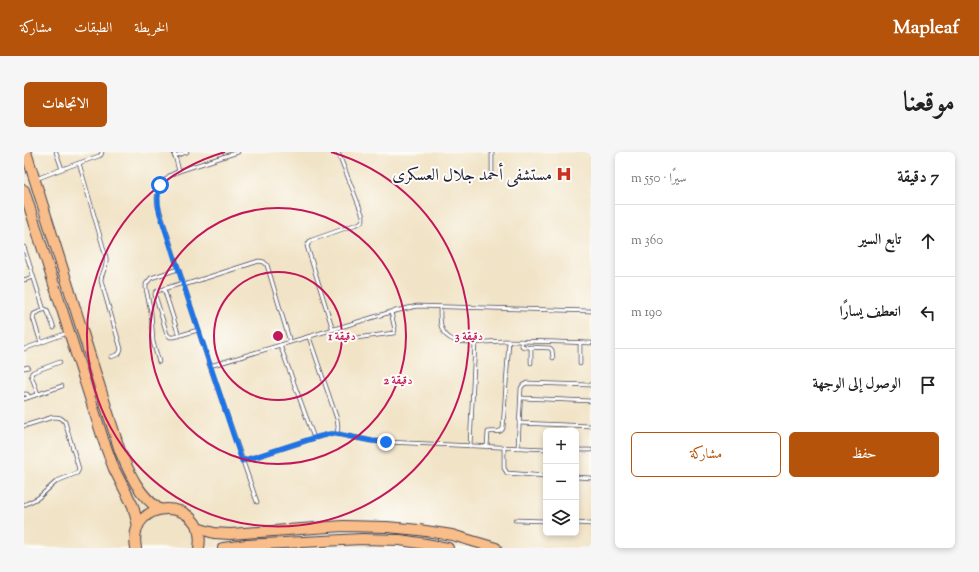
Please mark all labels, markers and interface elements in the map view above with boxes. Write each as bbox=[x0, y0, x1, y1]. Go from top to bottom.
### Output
text: Mapleaf bbox=[893, 15, 959, 42]
text: مشاركة bbox=[20, 19, 52, 39]
text: الطبقات bbox=[74, 19, 112, 39]
text: الخريطة bbox=[134, 19, 168, 39]
button: الاتجاهات bbox=[24, 82, 107, 127]
text: موقعنا bbox=[903, 84, 955, 124]
place label: مستشفى أحمد جلال العسكرى bbox=[392, 162, 552, 188]
hospital icon: مستشفى أحمد جلال العسكرى bbox=[555, 165, 573, 183]
text: 7 دقيقة bbox=[897, 166, 939, 190]
text: سيرًا · 550 m bbox=[631, 170, 687, 188]
route start bbox=[151, 176, 169, 194]
text: تابع السير bbox=[859, 230, 901, 251]
icon: ahead bbox=[917, 230, 939, 252]
text: 360 m bbox=[631, 232, 663, 250]
text: انعطف يسارًا bbox=[840, 302, 901, 323]
icon: left bbox=[917, 302, 939, 324]
text: 190 m bbox=[631, 304, 662, 322]
text: 1 دقيقة bbox=[327, 328, 356, 346]
text: 3 دقيقة bbox=[455, 328, 483, 346]
centre of rings bbox=[271, 329, 285, 343]
text: 2 دقيقة bbox=[383, 372, 413, 390]
text: الوصول إلى الوجهة bbox=[812, 374, 901, 395]
icon: arrive bbox=[917, 374, 939, 396]
map controls bbox=[543, 428, 579, 536]
button: + bbox=[543, 428, 579, 464]
button: مشاركة bbox=[631, 432, 781, 477]
button: حفظ bbox=[789, 432, 939, 477]
route end bbox=[377, 433, 395, 451]
button: − bbox=[543, 464, 579, 500]
button: layers bbox=[543, 500, 579, 536]

